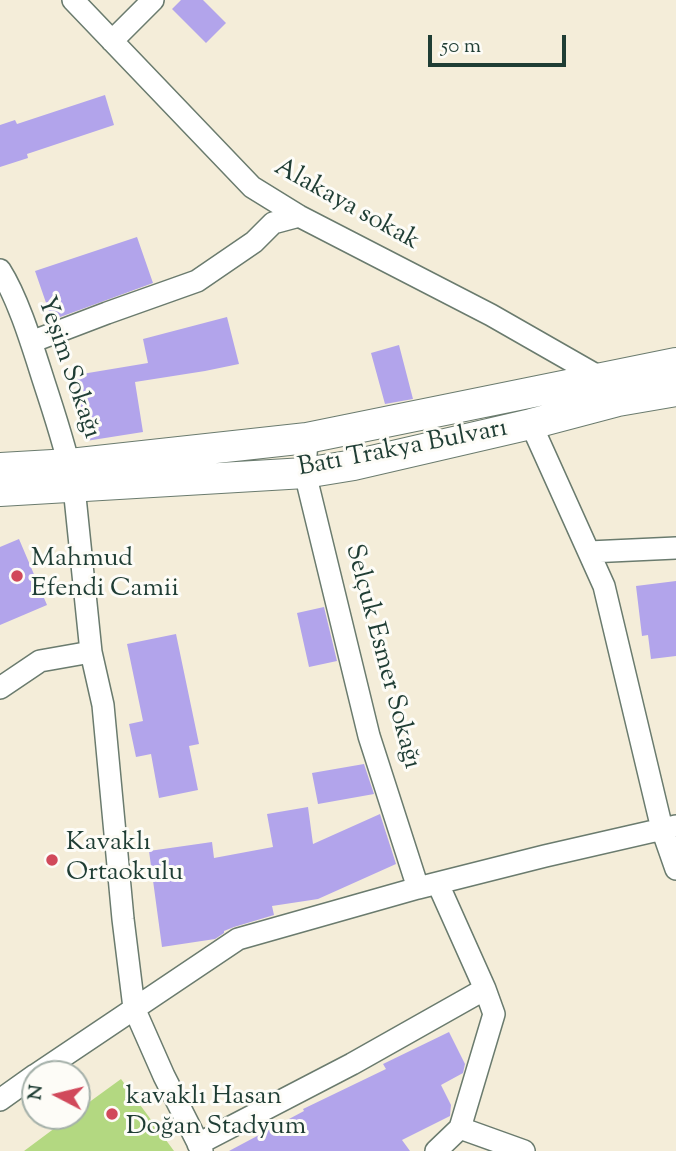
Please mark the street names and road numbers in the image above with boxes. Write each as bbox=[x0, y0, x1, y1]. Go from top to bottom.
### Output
street label: Alakaya sokak bbox=[268, 153, 424, 259]
street label: Yeşim Sokağı bbox=[28, 293, 106, 443]
street label: Batı Trakya Bulvarı bbox=[296, 414, 510, 486]
street label: Selçuk Esmer Sokağı bbox=[336, 541, 426, 773]

